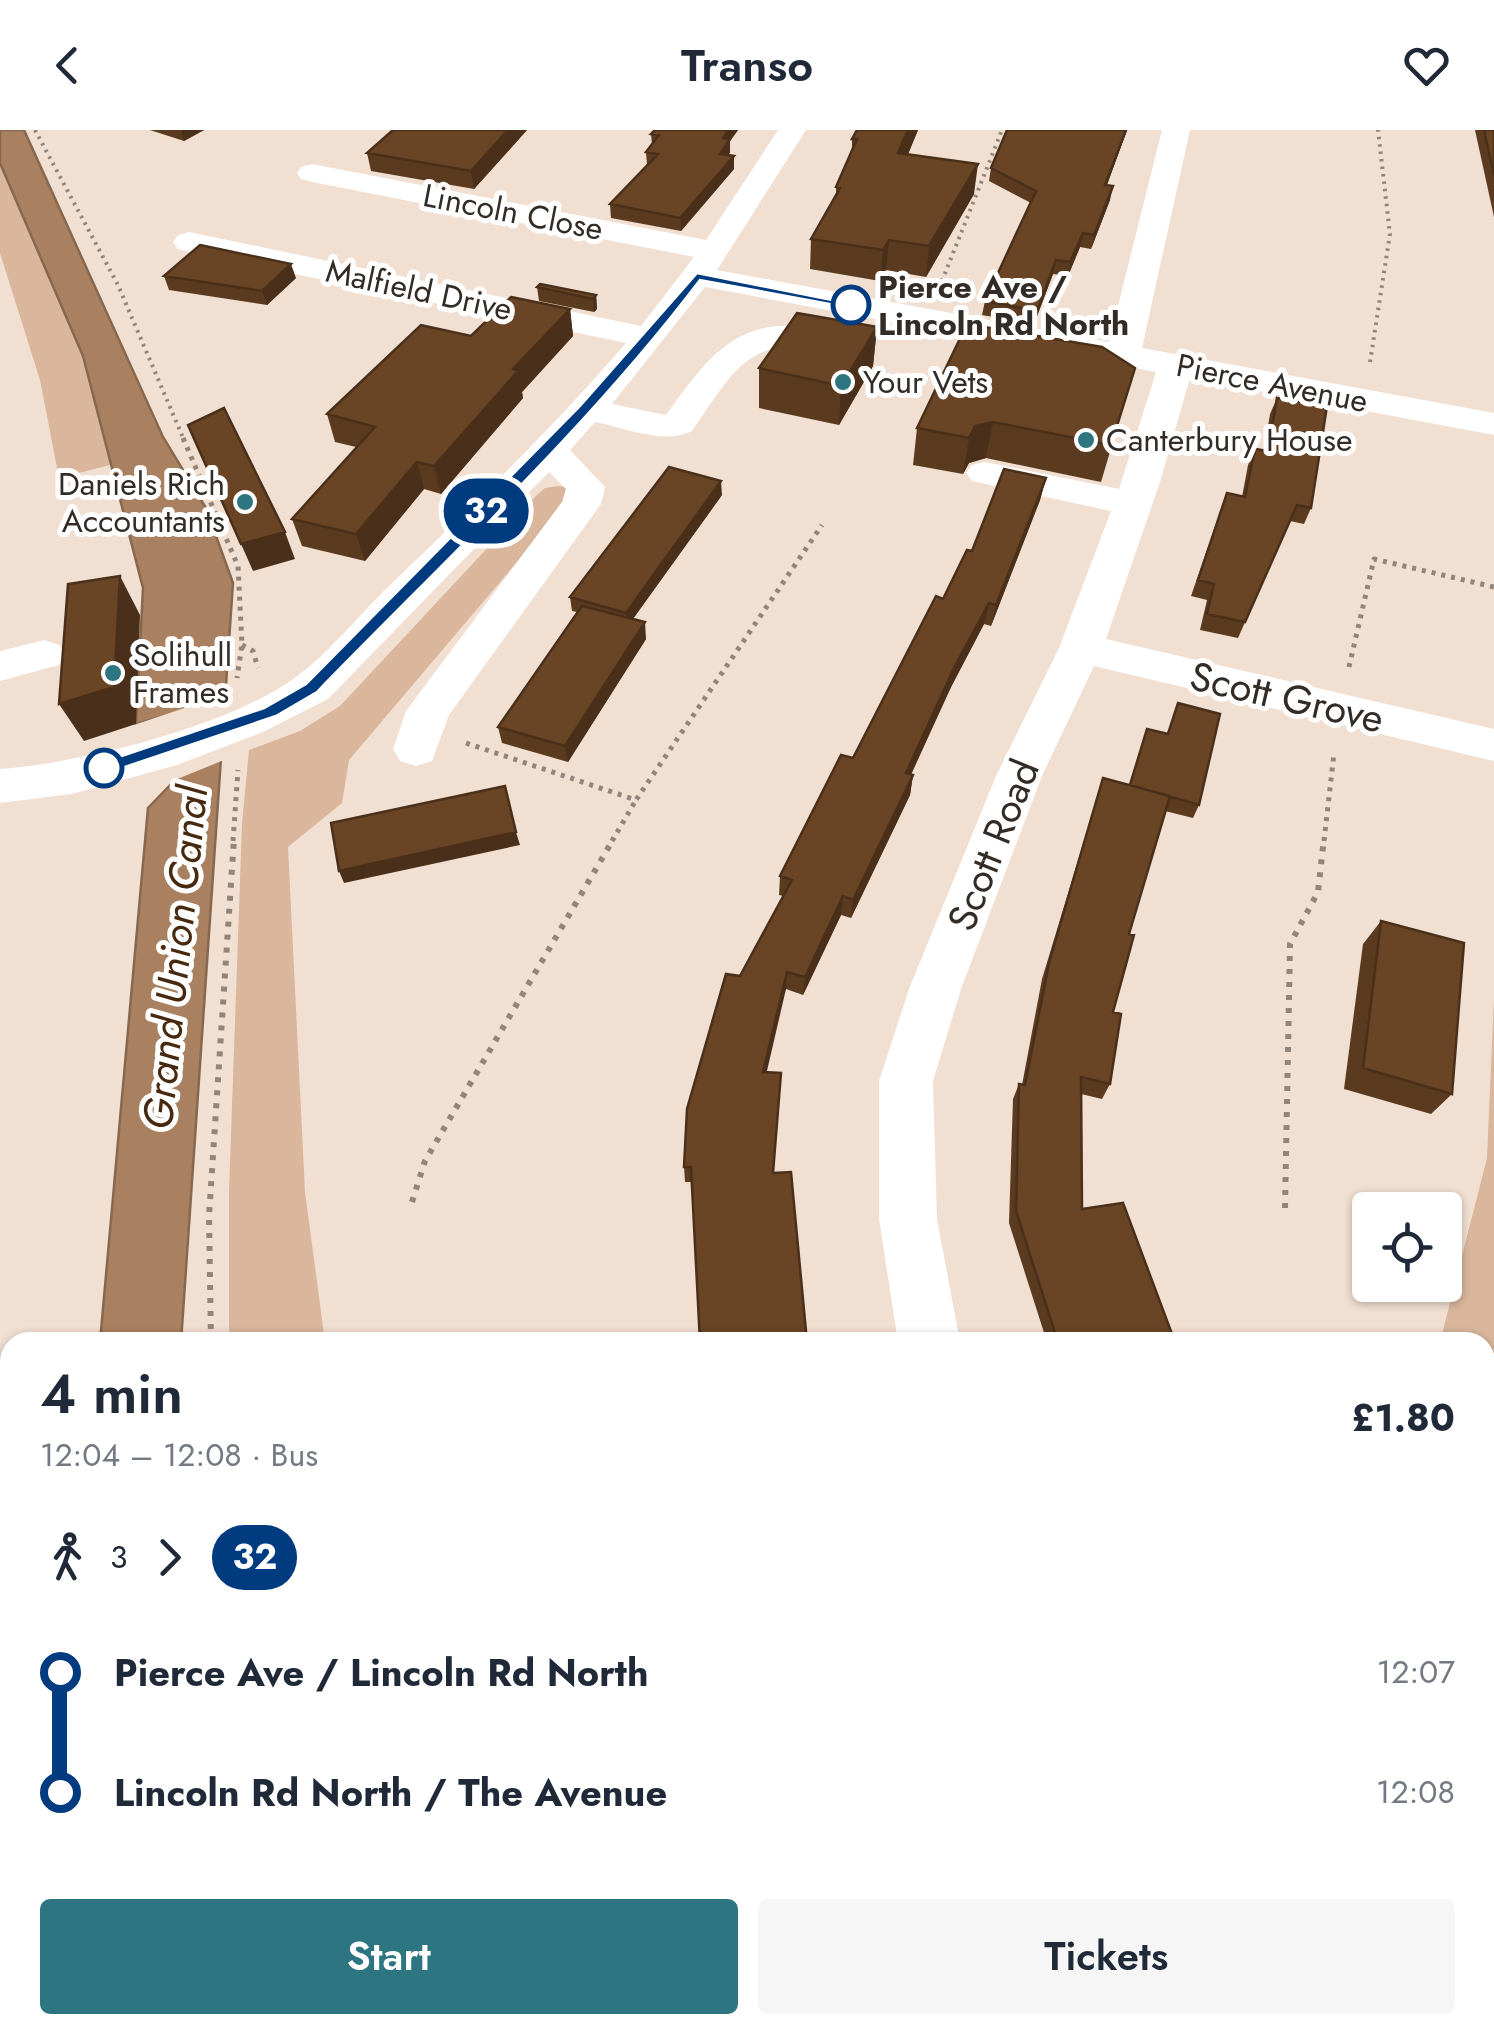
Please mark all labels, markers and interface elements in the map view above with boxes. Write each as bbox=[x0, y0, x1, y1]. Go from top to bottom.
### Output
text: Transo bbox=[681, 33, 813, 98]
icon: back bbox=[40, 38, 95, 93]
icon: heart bbox=[1399, 38, 1454, 93]
street label: Lincoln Close bbox=[419, 172, 607, 252]
street label: Malfield Drive bbox=[322, 248, 516, 332]
place label: Pierce Ave / Lincoln Rd North bbox=[878, 264, 1129, 347]
marker: Pierce Ave / Lincoln Rd North bbox=[832, 286, 870, 324]
street label: Pierce Avenue bbox=[1172, 342, 1372, 424]
place label: Your Vets bbox=[863, 359, 988, 405]
marker: Your Vets bbox=[832, 371, 854, 393]
place label: Canterbury House bbox=[1106, 417, 1352, 463]
marker: Canterbury House bbox=[1075, 429, 1097, 451]
place label: Daniels Rich Accountants bbox=[58, 461, 225, 544]
line badge: 32 bbox=[441, 478, 531, 544]
text: 32 bbox=[464, 486, 508, 536]
marker: Daniels Rich Accountants bbox=[234, 491, 256, 513]
place label: Solihull Frames bbox=[133, 632, 232, 715]
street label: Scott Grove bbox=[1184, 647, 1390, 747]
marker: Solihull Frames bbox=[102, 662, 124, 684]
unlabelled marker bbox=[85, 749, 123, 787]
street label: Scott Road bbox=[932, 751, 1054, 939]
water label: Grand Union Canal bbox=[127, 782, 224, 1133]
map controls bbox=[1352, 1192, 1462, 1302]
button: locate bbox=[1352, 1192, 1462, 1302]
text: 4 min bbox=[40, 1354, 183, 1434]
text: £1.80 bbox=[1351, 1390, 1455, 1445]
text: 12:04 – 12:08 · Bus bbox=[40, 1432, 318, 1478]
icon: walk bbox=[40, 1530, 95, 1585]
icon: forward bbox=[142, 1530, 197, 1585]
text: 32 bbox=[232, 1532, 277, 1582]
text: 3 bbox=[110, 1534, 127, 1580]
text: Pierce Ave / Lincoln Rd North bbox=[114, 1645, 649, 1700]
text: 12:07 bbox=[1377, 1649, 1455, 1695]
text: Lincoln Rd North / The Avenue bbox=[114, 1765, 667, 1820]
text: 12:08 bbox=[1376, 1769, 1455, 1815]
button: Start bbox=[40, 1899, 738, 2014]
button: Tickets bbox=[758, 1899, 1455, 2014]

